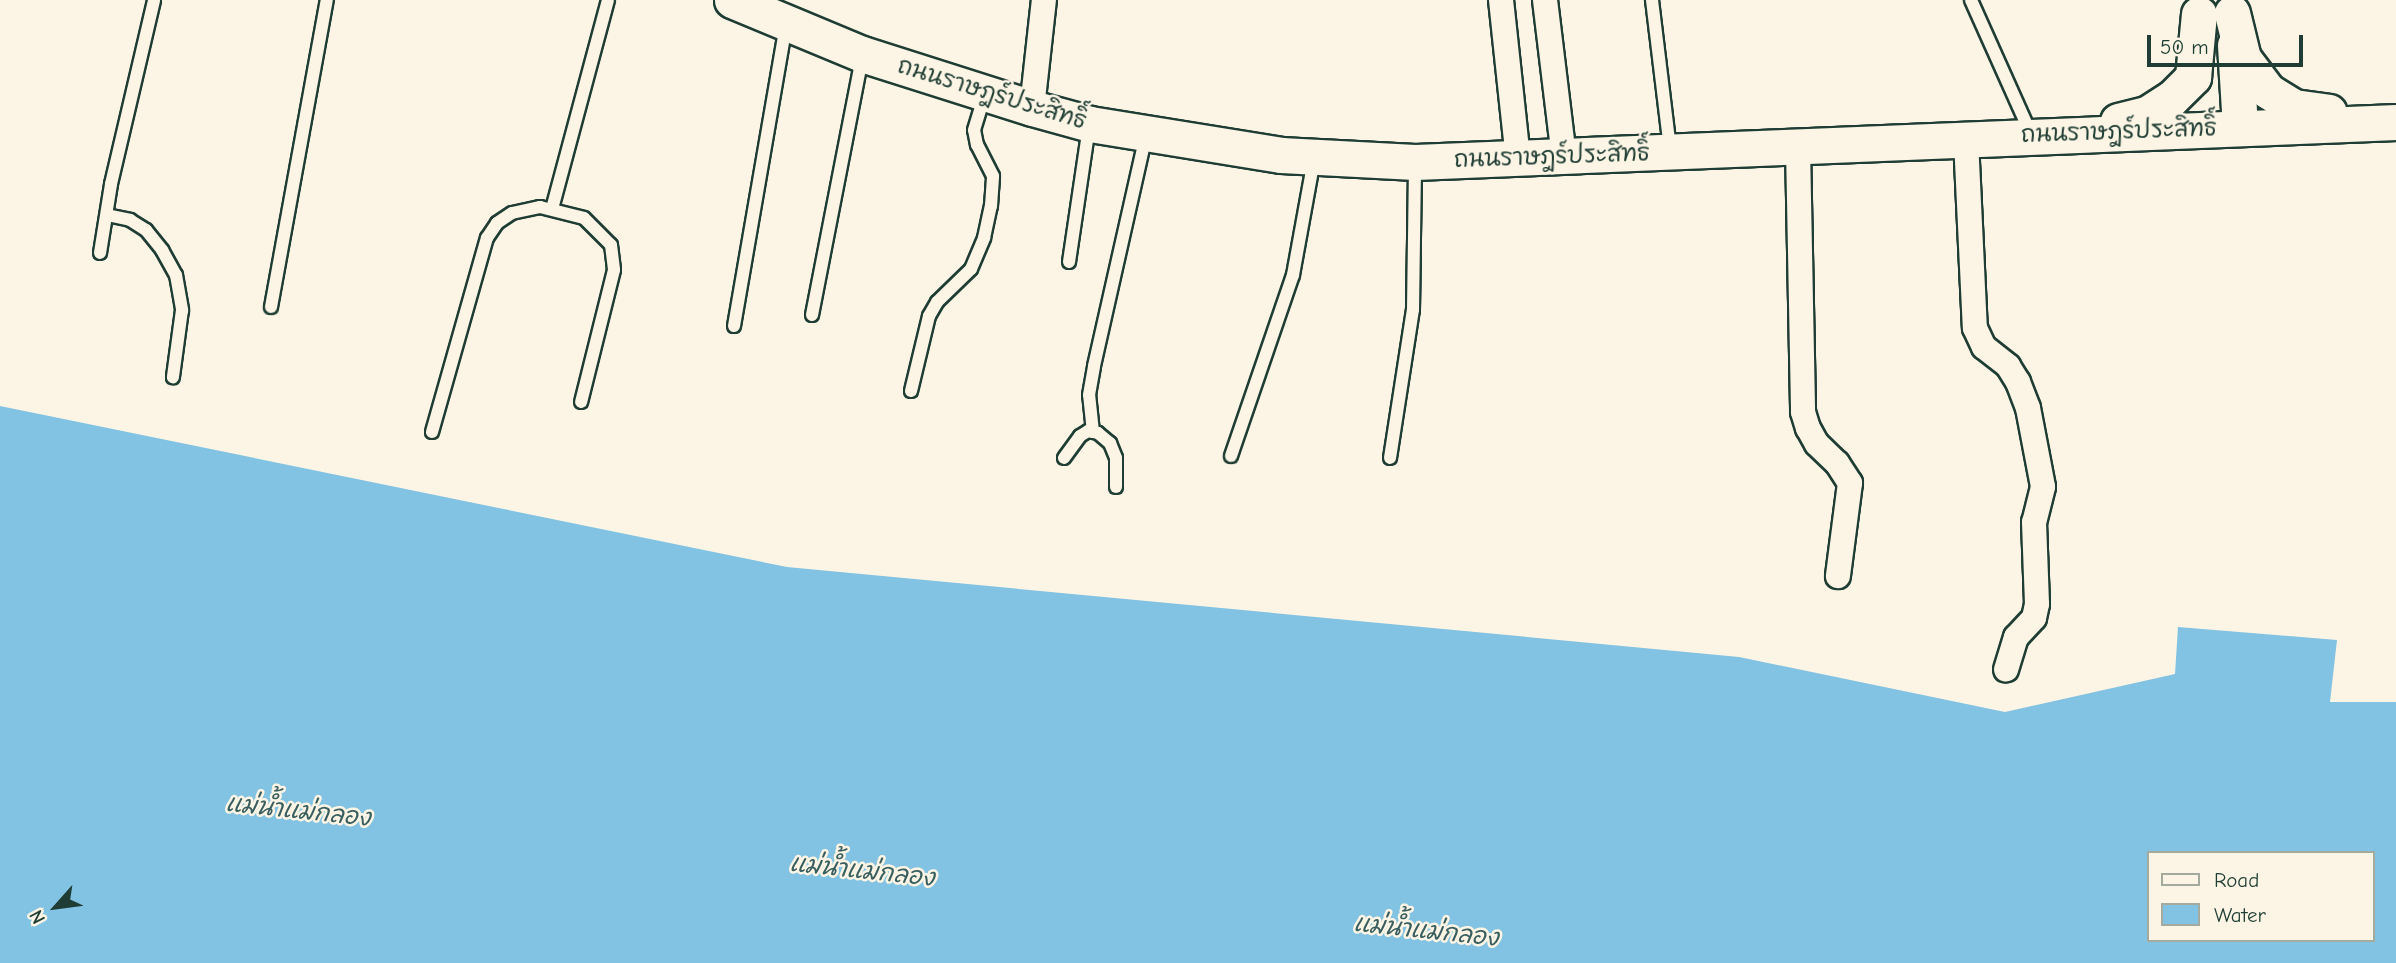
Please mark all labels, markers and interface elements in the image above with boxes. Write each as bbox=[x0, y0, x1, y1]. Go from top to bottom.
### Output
scale bar bbox=[2151, 21, 2307, 65]
text: 50 m bbox=[2160, 35, 2209, 59]
street label: ถนนราษฎร์ประสิทธิ์ bbox=[894, 52, 1090, 136]
street label: ถนนราษฎร์ประสิทธิ์ bbox=[2021, 115, 2217, 149]
street label: ถนนราษฎร์ประสิทธิ์ bbox=[1454, 140, 1650, 174]
water label: แม่น้ำแม่กลอง bbox=[224, 789, 372, 833]
water label: แม่น้ำแม่กลอง bbox=[788, 849, 936, 893]
legend bbox=[2148, 851, 2375, 942]
text: Road bbox=[2214, 868, 2259, 892]
north arrow bbox=[21, 872, 91, 942]
text: Water bbox=[2214, 903, 2266, 927]
text: N bbox=[25, 906, 50, 928]
water label: แม่น้ำแม่กลอง bbox=[1352, 909, 1500, 953]

